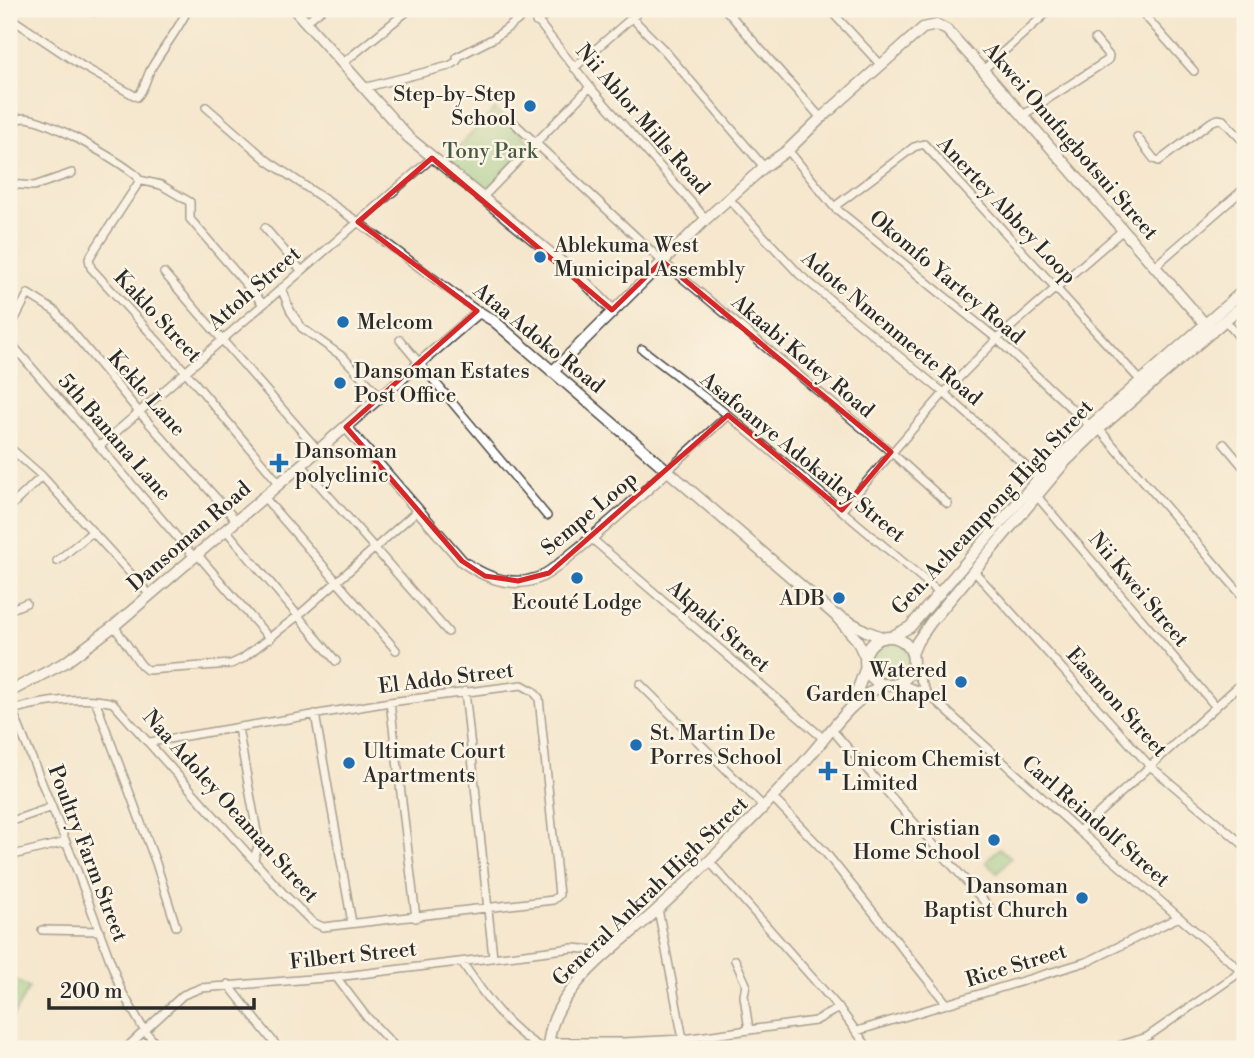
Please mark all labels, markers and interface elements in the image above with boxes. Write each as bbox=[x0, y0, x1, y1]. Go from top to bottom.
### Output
street label: Akwei Onufugbotsui Street bbox=[977, 37, 1164, 246]
street label: Nii Ablor Mills Road bbox=[570, 39, 715, 200]
place label: Step-by-Step School bbox=[393, 82, 516, 132]
marker: Step-by-Step School bbox=[522, 98, 538, 114]
street label: Anertey Abbey Loop bbox=[931, 131, 1081, 290]
park label: Tony Park bbox=[442, 139, 539, 165]
street label: Okomfo Yartey Road bbox=[863, 205, 1029, 350]
place label: Ablekuma West Municipal Assembly bbox=[553, 233, 746, 283]
street label: Attoh Street bbox=[202, 241, 307, 337]
street label: Adote Nmenmeete Road bbox=[795, 245, 987, 412]
marker: Ablekuma West Municipal Assembly bbox=[532, 249, 548, 265]
street label: Kaklo Street bbox=[108, 265, 207, 369]
street label: Ataa Adoko Road bbox=[467, 277, 609, 400]
street label: Akaabi Kotey Road bbox=[725, 289, 879, 424]
place label: Melcom bbox=[357, 310, 433, 336]
marker: Melcom bbox=[335, 314, 351, 330]
street label: Kekle Lane bbox=[102, 345, 191, 442]
place label: Dansoman Estates Post Office bbox=[354, 359, 530, 409]
street label: Asafoanye Adokailey Street bbox=[694, 366, 911, 549]
street label: 5th Banana Lane bbox=[52, 369, 176, 506]
marker: Dansoman Estates Post Office bbox=[332, 375, 348, 391]
street label: Gen. Acheampong High Street bbox=[886, 394, 1100, 620]
place label: Dansoman polyclinic bbox=[295, 439, 397, 489]
marker: Dansoman polyclinic bbox=[269, 453, 289, 473]
street label: Sempe Loop bbox=[536, 466, 643, 562]
street label: Dansoman Road bbox=[123, 476, 257, 597]
street label: Nii Kwei Street bbox=[1083, 527, 1194, 653]
marker: Ecouté Lodge bbox=[569, 570, 585, 586]
street label: Akpaki Street bbox=[661, 574, 775, 679]
place label: ADB bbox=[779, 586, 825, 612]
place label: Ecouté Lodge bbox=[512, 590, 642, 616]
marker: ADB bbox=[831, 590, 847, 606]
street label: Easmon Street bbox=[1060, 643, 1173, 763]
street label: El Addo Street bbox=[377, 658, 516, 700]
place label: Watered Garden Chapel bbox=[806, 658, 947, 708]
marker: Watered Garden Chapel bbox=[953, 674, 969, 690]
street label: Naa Adoley Oeaman Street bbox=[137, 705, 324, 909]
place label: St. Martin De Porres School bbox=[650, 721, 782, 771]
marker: St. Martin De Porres School bbox=[628, 737, 644, 753]
place label: Ultimate Court Apartments bbox=[362, 739, 506, 789]
place label: Unicom Chemist Limited bbox=[842, 747, 1002, 797]
street label: Carl Reindolf Street bbox=[1016, 750, 1175, 893]
marker: Ultimate Court Apartments bbox=[341, 755, 357, 771]
street label: Poultry Farm Street bbox=[41, 761, 133, 946]
marker: Unicom Chemist Limited bbox=[820, 763, 836, 779]
street label: General Ankrah High Street bbox=[547, 791, 754, 992]
place label: Christian Home School bbox=[853, 816, 980, 866]
marker: Christian Home School bbox=[986, 832, 1002, 848]
place label: Dansoman Baptist Church bbox=[923, 874, 1068, 924]
marker: Dansoman Baptist Church bbox=[1074, 890, 1090, 906]
street label: Filbert Street bbox=[288, 936, 419, 976]
street label: Rice Street bbox=[963, 938, 1070, 994]
scale bar bbox=[49, 967, 254, 1011]
text: 200 m bbox=[60, 979, 123, 1005]

